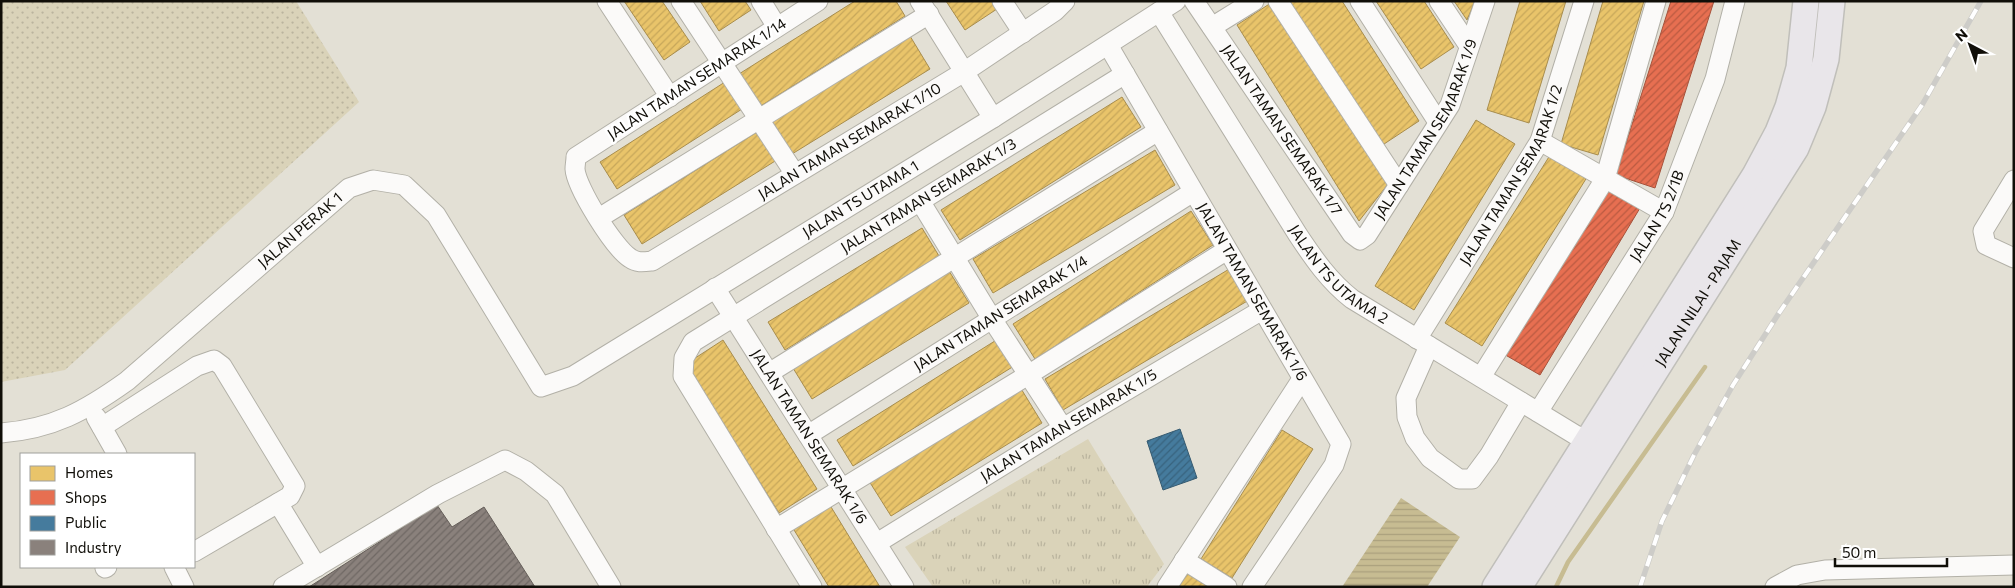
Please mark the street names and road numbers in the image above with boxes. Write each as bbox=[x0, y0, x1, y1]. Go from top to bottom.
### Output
street label: JALAN TAMAN SEMARAK 1/14 bbox=[604, 14, 789, 143]
street label: JALAN TAMAN SEMARAK 1/9 bbox=[1370, 36, 1480, 222]
street label: JALAN TAMAN SEMARAK 1/7 bbox=[1218, 41, 1347, 218]
street label: JALAN TAMAN SEMARAK 1/10 bbox=[755, 78, 944, 203]
street label: JALAN TAMAN SEMARAK 1/2 bbox=[1455, 82, 1565, 268]
street label: JALAN TAMAN SEMARAK 1/3 bbox=[837, 134, 1019, 256]
street label: JALAN TS UTAMA 1 bbox=[799, 156, 921, 241]
street label: JALAN TS 2/1B bbox=[1625, 167, 1687, 264]
street label: JALAN PERAK 1 bbox=[254, 188, 346, 271]
street label: JALAN TAMAN SEMARAK 1/6 bbox=[1194, 199, 1312, 384]
street label: JALAN TS UTAMA 2 bbox=[1286, 221, 1392, 327]
street label: JALAN NILAI - PAJAM bbox=[1651, 235, 1744, 369]
street label: JALAN TAMAN SEMARAK 1/4 bbox=[910, 251, 1091, 374]
street label: JALAN TAMAN SEMARAK 1/6 bbox=[748, 346, 872, 527]
street label: JALAN TAMAN SEMARAK 1/5 bbox=[977, 364, 1160, 485]

